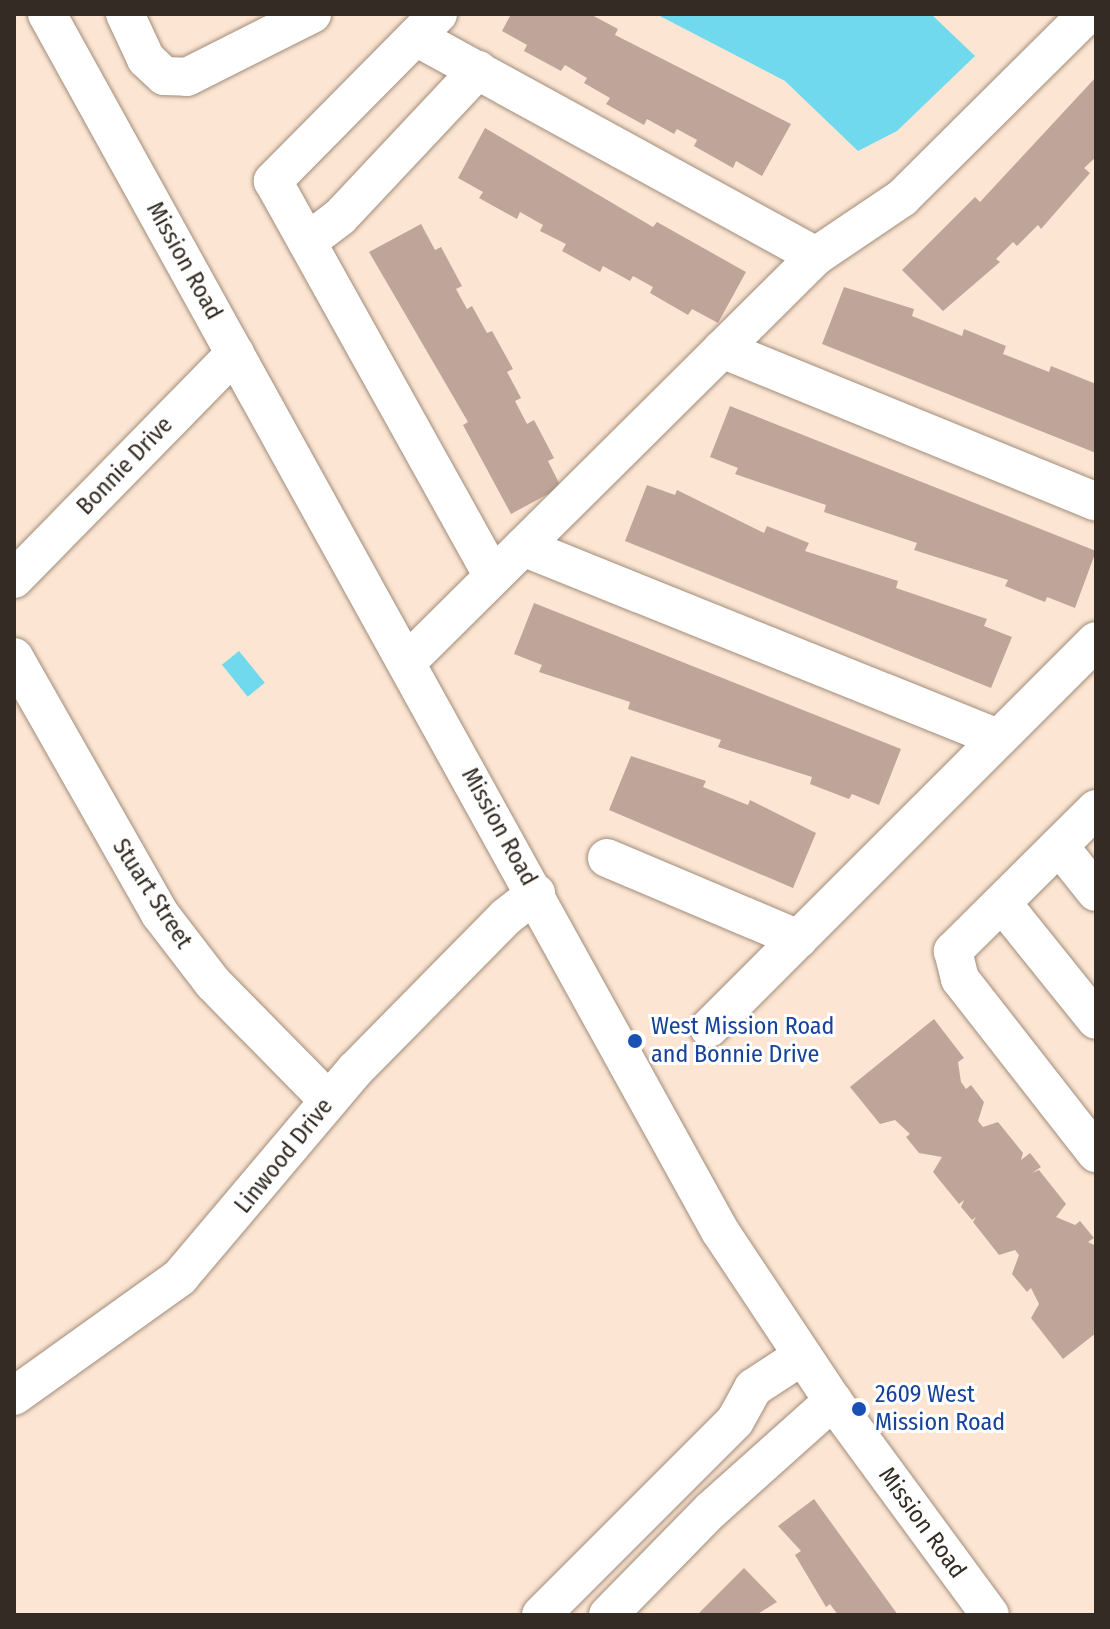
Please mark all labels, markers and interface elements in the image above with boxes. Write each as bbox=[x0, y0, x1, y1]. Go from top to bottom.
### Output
street label: Mission Road bbox=[140, 197, 228, 325]
street label: Bonnie Drive bbox=[71, 411, 179, 521]
street label: Mission Road bbox=[455, 763, 543, 891]
street label: Stuart Street bbox=[106, 834, 198, 954]
place label: West Mission Road and Bonnie Drive bbox=[651, 1013, 834, 1069]
marker: West Mission Road and Bonnie Drive bbox=[626, 1032, 644, 1050]
street label: Linwood Drive bbox=[229, 1093, 339, 1219]
place label: 2609 West Mission Road bbox=[875, 1381, 1005, 1437]
marker: 2609 West Mission Road bbox=[850, 1400, 868, 1418]
street label: Mission Road bbox=[872, 1462, 972, 1584]

